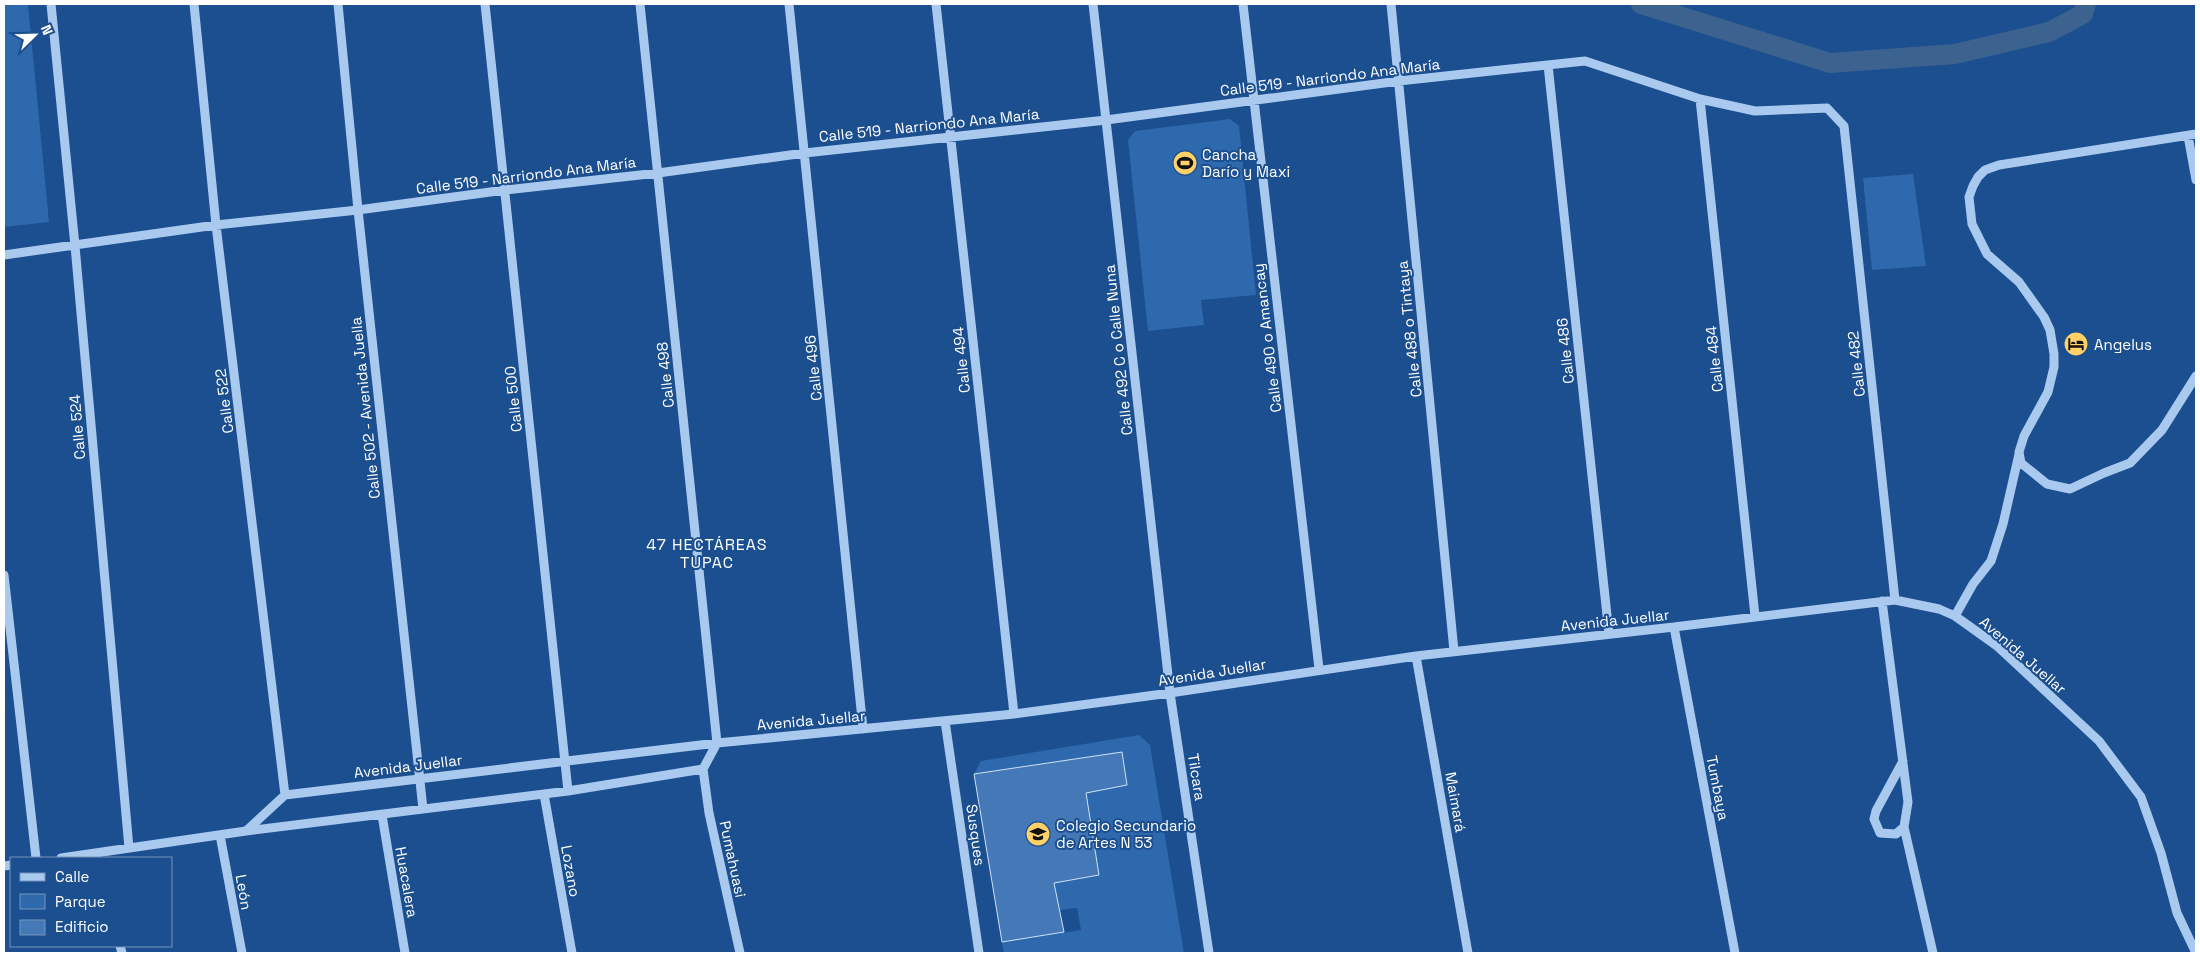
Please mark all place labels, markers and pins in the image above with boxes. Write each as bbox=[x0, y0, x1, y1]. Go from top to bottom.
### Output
place label: Cancha Darío y Maxi bbox=[1202, 145, 1290, 181]
sports icon: Cancha Darío y Maxi bbox=[1172, 150, 1198, 176]
hotel icon: Angelus bbox=[2063, 331, 2089, 357]
place label: Angelus bbox=[2094, 335, 2152, 354]
place label: Colegio Secundario de Artes N 53 bbox=[1056, 816, 1196, 852]
school or university icon: Colegio Secundario de Artes N 53 bbox=[1025, 821, 1051, 847]

